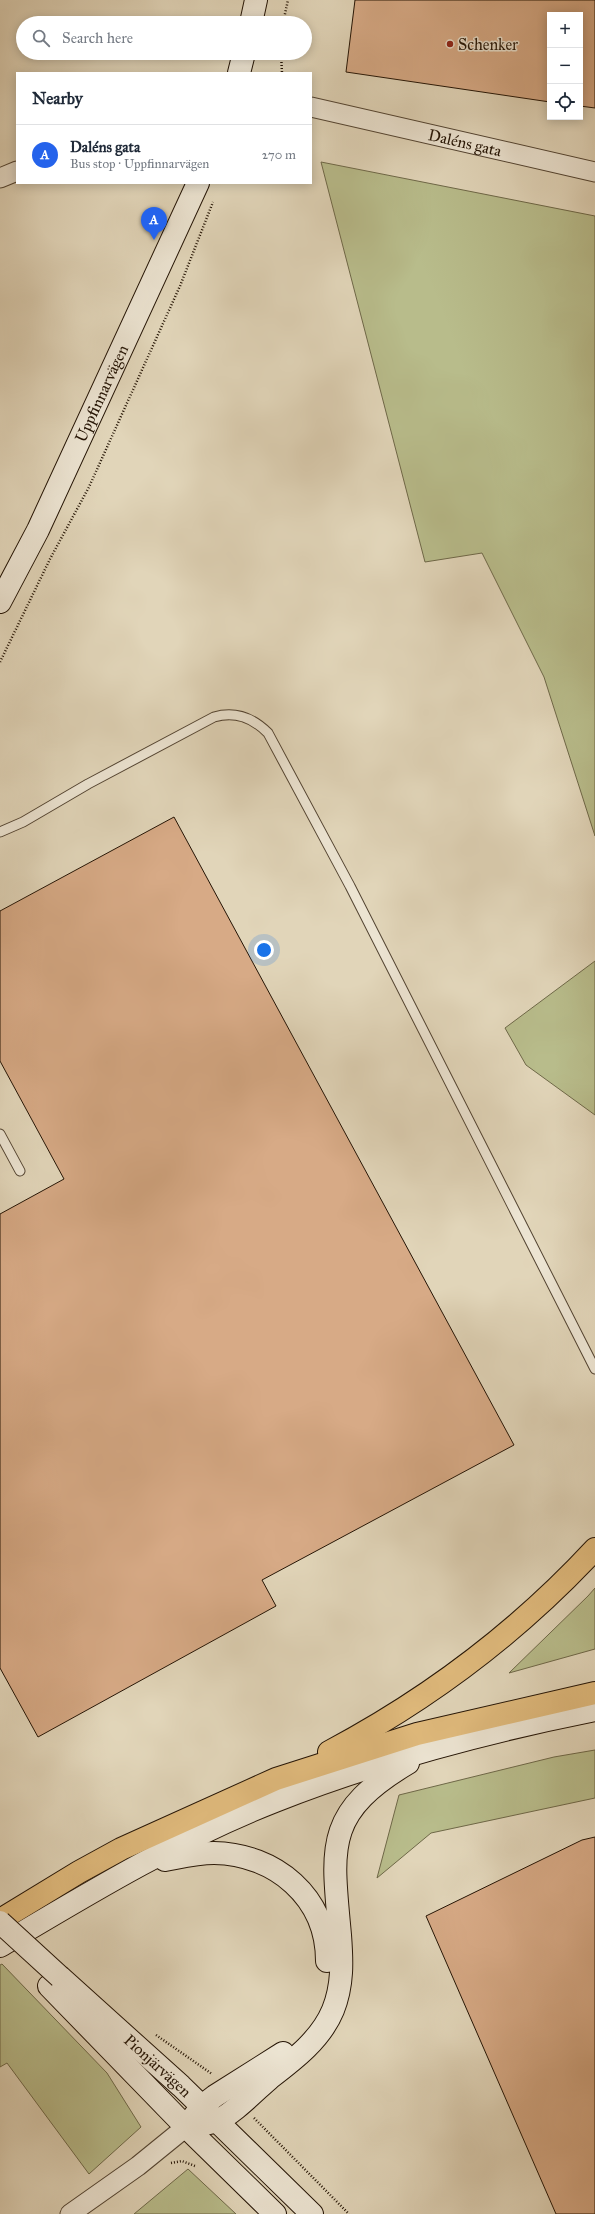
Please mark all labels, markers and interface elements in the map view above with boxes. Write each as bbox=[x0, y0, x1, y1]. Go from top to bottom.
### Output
map controls bbox=[547, 12, 583, 120]
button: + bbox=[547, 12, 583, 48]
search box bbox=[16, 16, 312, 60]
icon: search bbox=[30, 27, 52, 49]
text: Search here bbox=[62, 29, 133, 47]
place label: Schenker bbox=[458, 35, 518, 54]
marker: Schenker bbox=[445, 39, 455, 49]
button: − bbox=[547, 48, 583, 84]
button: locate bbox=[547, 84, 583, 120]
text: Nearby bbox=[32, 88, 83, 109]
street label: Daléns gata bbox=[426, 125, 504, 160]
text: Daléns gata bbox=[70, 138, 140, 156]
text: A bbox=[41, 147, 49, 163]
text: 270 m bbox=[262, 147, 296, 163]
text: Bus stop · Uppfinnarvägen bbox=[70, 156, 209, 172]
pin: A bbox=[141, 207, 167, 240]
street label: Uppfinnarvägen bbox=[71, 341, 132, 445]
your location bbox=[254, 940, 274, 960]
street label: Pionjärvägen bbox=[120, 2030, 196, 2101]

